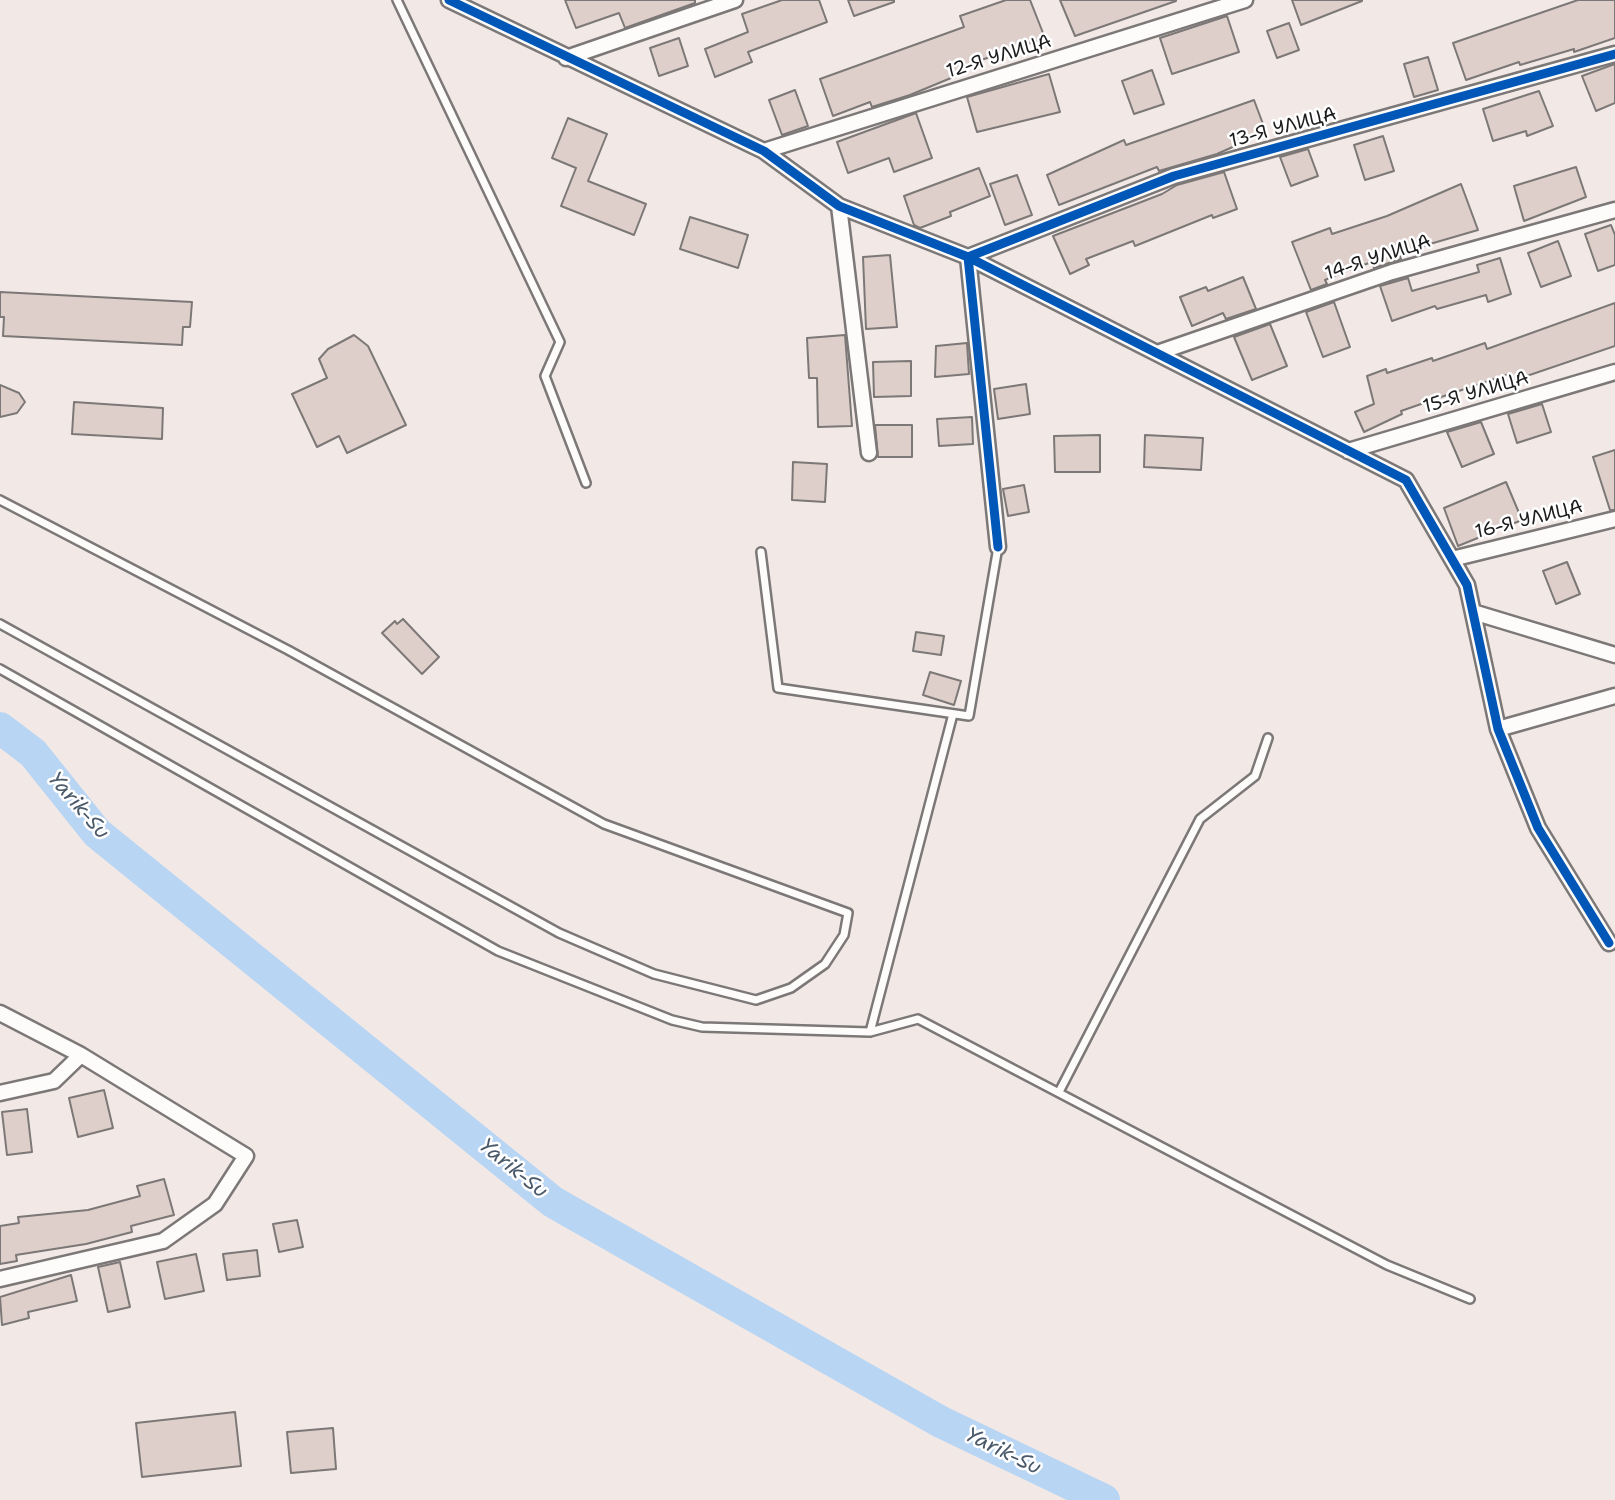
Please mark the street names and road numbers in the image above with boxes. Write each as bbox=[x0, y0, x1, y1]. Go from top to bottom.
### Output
street label: 12-Я УЛИЦА bbox=[944, 30, 1054, 84]
street label: 13-Я УЛИЦА bbox=[1227, 103, 1339, 153]
street label: 14-Я УЛИЦА bbox=[1322, 230, 1434, 286]
street label: 15-Я УЛИЦА bbox=[1421, 367, 1531, 419]
street label: 16-Я УЛИЦА bbox=[1473, 496, 1585, 544]

